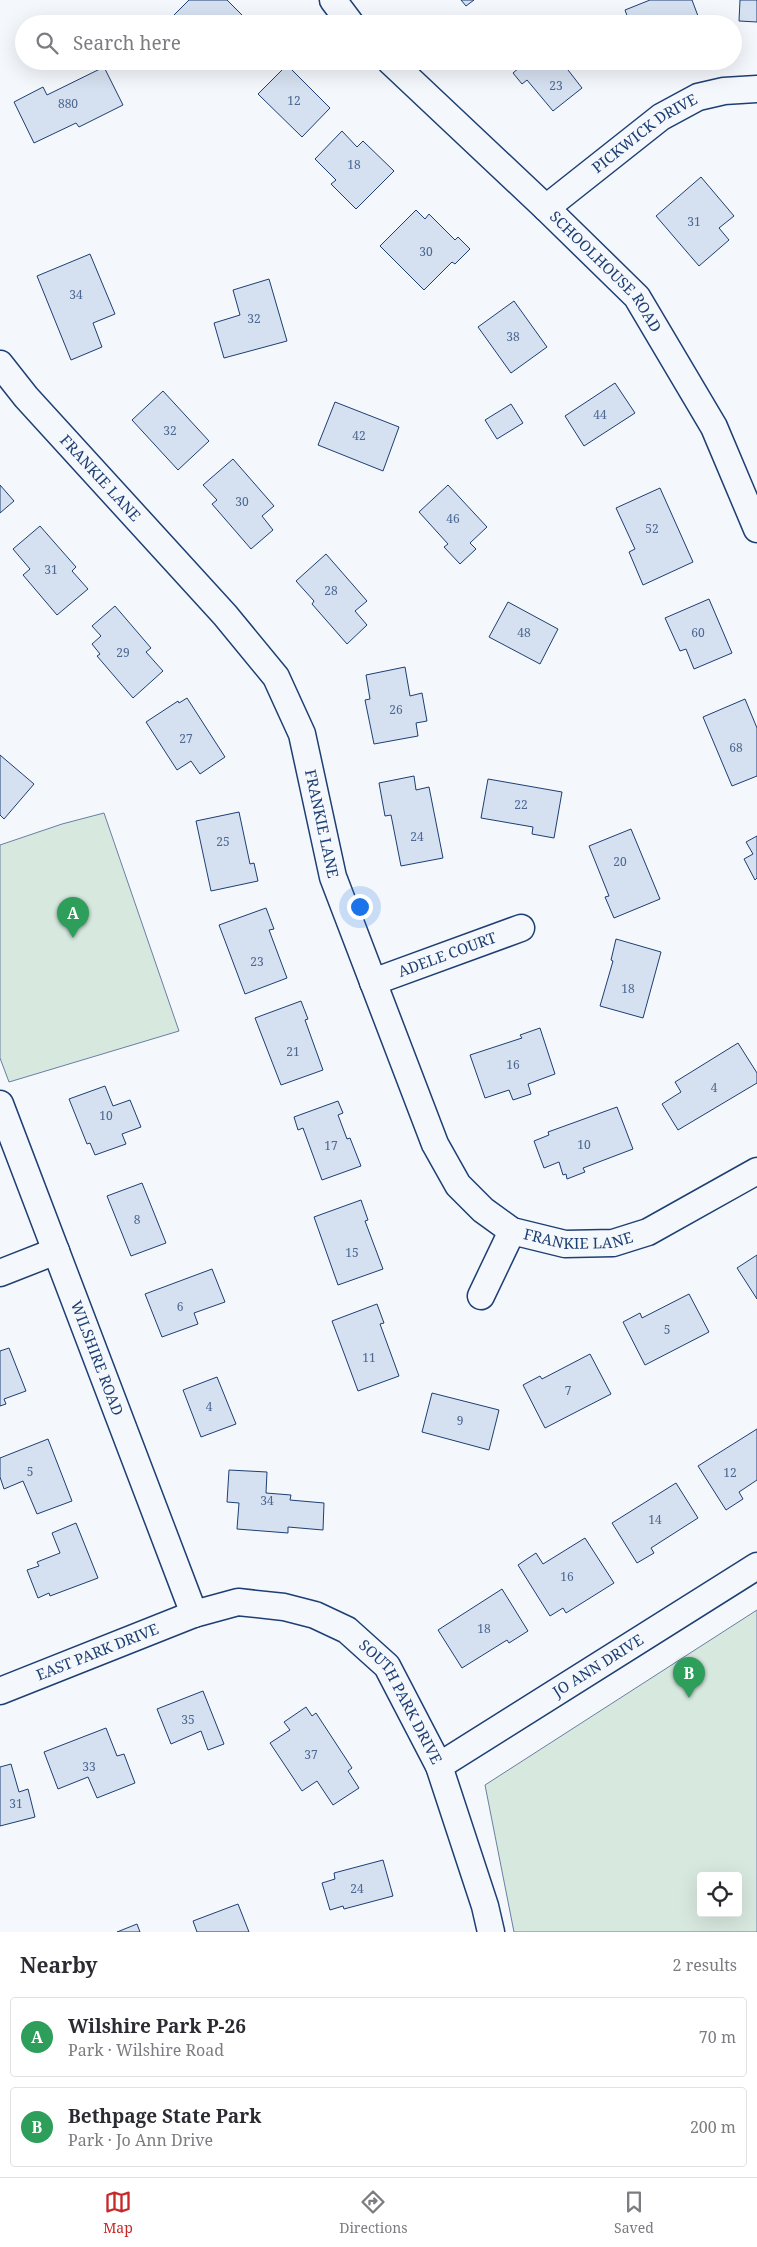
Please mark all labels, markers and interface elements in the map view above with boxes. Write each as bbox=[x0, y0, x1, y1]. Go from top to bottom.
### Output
search box bbox=[15, 15, 742, 70]
icon: search bbox=[33, 29, 61, 57]
text: Search here bbox=[73, 30, 181, 56]
house number: 23 bbox=[549, 77, 563, 94]
street label: PICKWICK DRIVE bbox=[587, 88, 700, 177]
house number: 12 bbox=[287, 92, 301, 109]
house number: 880 bbox=[58, 95, 78, 112]
house number: 18 bbox=[347, 156, 361, 173]
street label: SCHOOLHOUSE ROAD bbox=[546, 206, 667, 336]
house number: 31 bbox=[687, 213, 701, 230]
house number: 30 bbox=[419, 243, 433, 260]
house number: 34 bbox=[69, 286, 83, 303]
house number: 32 bbox=[247, 310, 261, 327]
house number: 38 bbox=[506, 328, 520, 345]
house number: 44 bbox=[593, 406, 607, 423]
house number: 32 bbox=[163, 422, 177, 439]
house number: 42 bbox=[352, 427, 366, 444]
street label: FRANKIE LANE bbox=[56, 430, 146, 525]
house number: 30 bbox=[235, 493, 249, 510]
house number: 46 bbox=[446, 510, 460, 527]
house number: 52 bbox=[645, 520, 659, 537]
house number: 31 bbox=[44, 561, 58, 578]
house number: 28 bbox=[324, 582, 338, 599]
house number: 48 bbox=[517, 624, 531, 641]
house number: 60 bbox=[691, 624, 705, 641]
house number: 29 bbox=[116, 644, 130, 661]
house number: 26 bbox=[389, 701, 403, 718]
house number: 27 bbox=[179, 730, 193, 747]
house number: 68 bbox=[729, 739, 743, 756]
street label: FRANKIE LANE bbox=[301, 767, 344, 880]
house number: 22 bbox=[514, 796, 528, 813]
house number: 24 bbox=[410, 828, 424, 845]
house number: 25 bbox=[216, 833, 230, 850]
house number: 20 bbox=[613, 853, 627, 870]
your location bbox=[347, 894, 373, 920]
pin: A bbox=[57, 897, 89, 938]
street label: ADELE COURT bbox=[395, 927, 499, 981]
house number: 23 bbox=[250, 953, 264, 970]
house number: 18 bbox=[621, 980, 635, 997]
house number: 21 bbox=[286, 1043, 300, 1060]
house number: 16 bbox=[506, 1056, 520, 1073]
house number: 4 bbox=[711, 1079, 718, 1096]
house number: 10 bbox=[99, 1107, 113, 1124]
house number: 10 bbox=[577, 1136, 591, 1153]
house number: 17 bbox=[324, 1137, 338, 1154]
house number: 8 bbox=[134, 1211, 141, 1228]
street label: FRANKIE LANE bbox=[522, 1223, 635, 1253]
house number: 15 bbox=[345, 1244, 359, 1261]
street label: WILSHIRE ROAD bbox=[67, 1298, 129, 1418]
house number: 6 bbox=[177, 1298, 184, 1315]
house number: 5 bbox=[664, 1321, 670, 1338]
house number: 11 bbox=[362, 1349, 376, 1366]
house number: 7 bbox=[565, 1382, 572, 1399]
house number: 4 bbox=[206, 1398, 213, 1415]
house number: 9 bbox=[457, 1412, 463, 1429]
house number: 5 bbox=[27, 1463, 33, 1480]
house number: 12 bbox=[723, 1464, 737, 1481]
house number: 34 bbox=[260, 1492, 274, 1509]
house number: 14 bbox=[648, 1511, 662, 1528]
house number: 16 bbox=[560, 1568, 574, 1585]
street label: EAST PARK DRIVE bbox=[33, 1618, 161, 1685]
house number: 18 bbox=[477, 1620, 491, 1637]
street label: JO ANN DRIVE bbox=[548, 1629, 647, 1702]
street label: SOUTH PARK DRIVE bbox=[355, 1635, 447, 1767]
pin: B bbox=[673, 1657, 705, 1698]
house number: 35 bbox=[181, 1711, 195, 1728]
house number: 37 bbox=[304, 1746, 318, 1763]
house number: 33 bbox=[82, 1758, 96, 1775]
house number: 31 bbox=[9, 1795, 23, 1812]
map controls bbox=[697, 1872, 742, 1917]
button: locate bbox=[697, 1872, 742, 1917]
house number: 24 bbox=[350, 1880, 364, 1897]
text: Nearby bbox=[20, 1951, 98, 1979]
text: 2 results bbox=[673, 1954, 737, 1976]
text: Wilshire Park P-26 bbox=[68, 2013, 246, 2039]
text: A bbox=[31, 2026, 43, 2048]
text: 70 m bbox=[699, 2026, 736, 2048]
text: Park · Wilshire Road bbox=[68, 2039, 224, 2061]
text: Bethpage State Park bbox=[68, 2103, 261, 2129]
text: B bbox=[32, 2116, 42, 2138]
text: 200 m bbox=[690, 2116, 736, 2138]
text: Park · Jo Ann Drive bbox=[68, 2129, 213, 2151]
tab: Map bbox=[103, 2188, 133, 2237]
tab: Directions bbox=[339, 2188, 408, 2237]
tab: Saved bbox=[614, 2188, 654, 2237]

